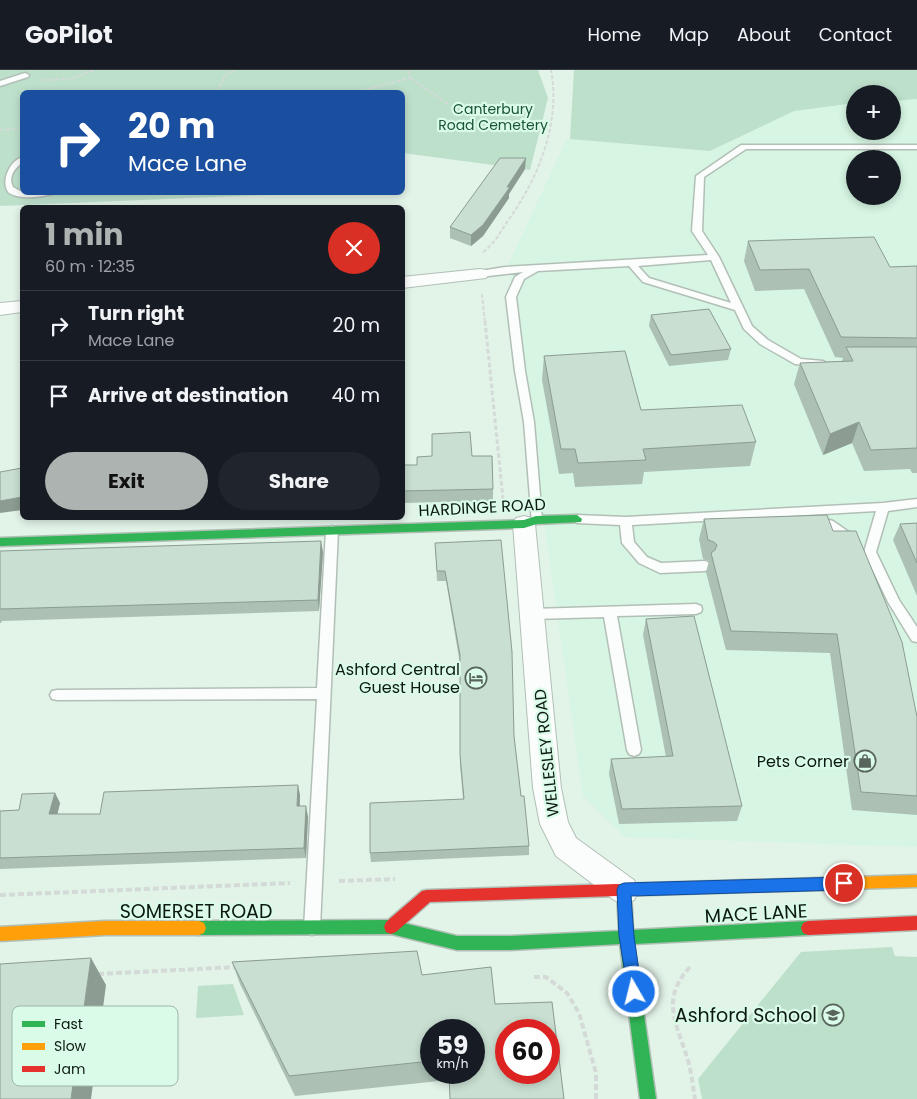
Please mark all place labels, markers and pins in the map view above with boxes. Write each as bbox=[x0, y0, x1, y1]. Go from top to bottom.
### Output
place label: Ashford Central Guest House bbox=[335, 658, 460, 699]
hotel icon: Ashford Central Guest House bbox=[464, 666, 488, 690]
shop icon: Pets Corner bbox=[853, 749, 877, 773]
place label: Pets Corner bbox=[757, 750, 849, 773]
pin bbox=[823, 862, 865, 904]
place label: Ashford School bbox=[675, 1002, 817, 1029]
school or university icon: Ashford School bbox=[821, 1003, 845, 1027]

